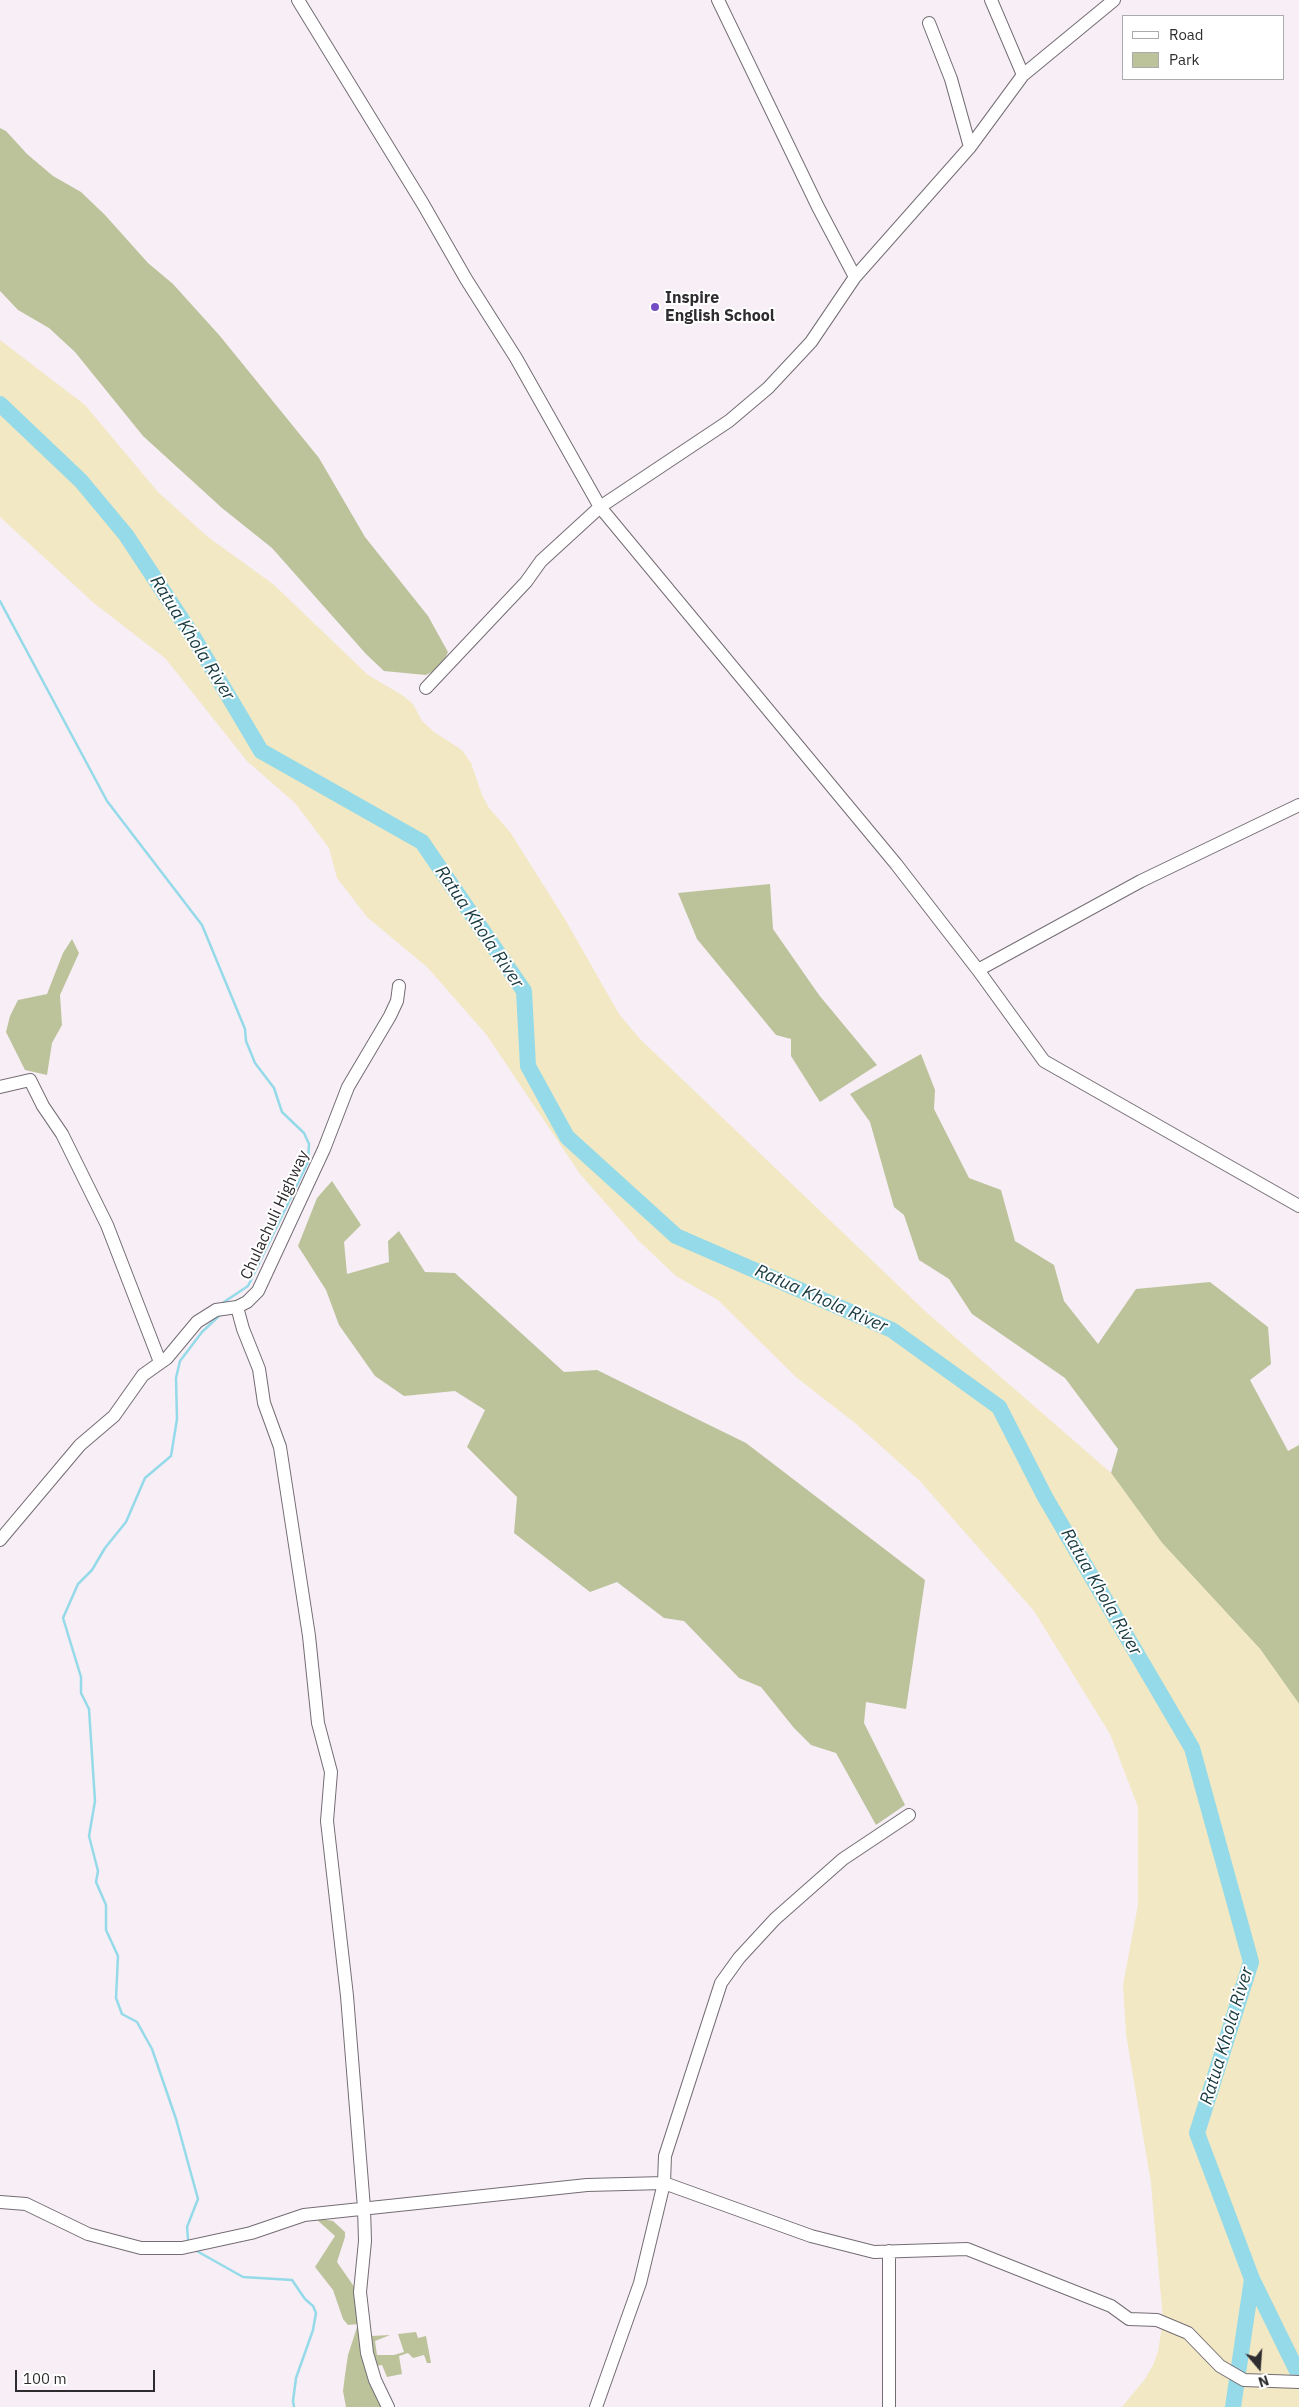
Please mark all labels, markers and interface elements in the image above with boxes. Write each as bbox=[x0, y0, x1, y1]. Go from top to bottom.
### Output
legend bbox=[1122, 15, 1284, 80]
text: Road bbox=[1169, 25, 1204, 44]
text: Park bbox=[1169, 50, 1199, 69]
place label: Inspire English School bbox=[665, 288, 775, 326]
marker: Inspire English School bbox=[649, 301, 661, 313]
water label: Ratua Khola River bbox=[145, 572, 239, 704]
water label: Ratua Khola River bbox=[430, 862, 528, 992]
street label: Chulachuli Highway bbox=[237, 1147, 313, 1283]
water label: Ratua Khola River bbox=[751, 1260, 891, 1338]
water label: Ratua Khola River bbox=[1056, 1525, 1146, 1659]
water label: Ratua Khola River bbox=[1196, 1965, 1258, 2107]
north arrow bbox=[1234, 2342, 1284, 2392]
scale bar bbox=[18, 2360, 158, 2392]
text: 100 m bbox=[23, 2369, 67, 2388]
text: N bbox=[1256, 2371, 1271, 2391]

